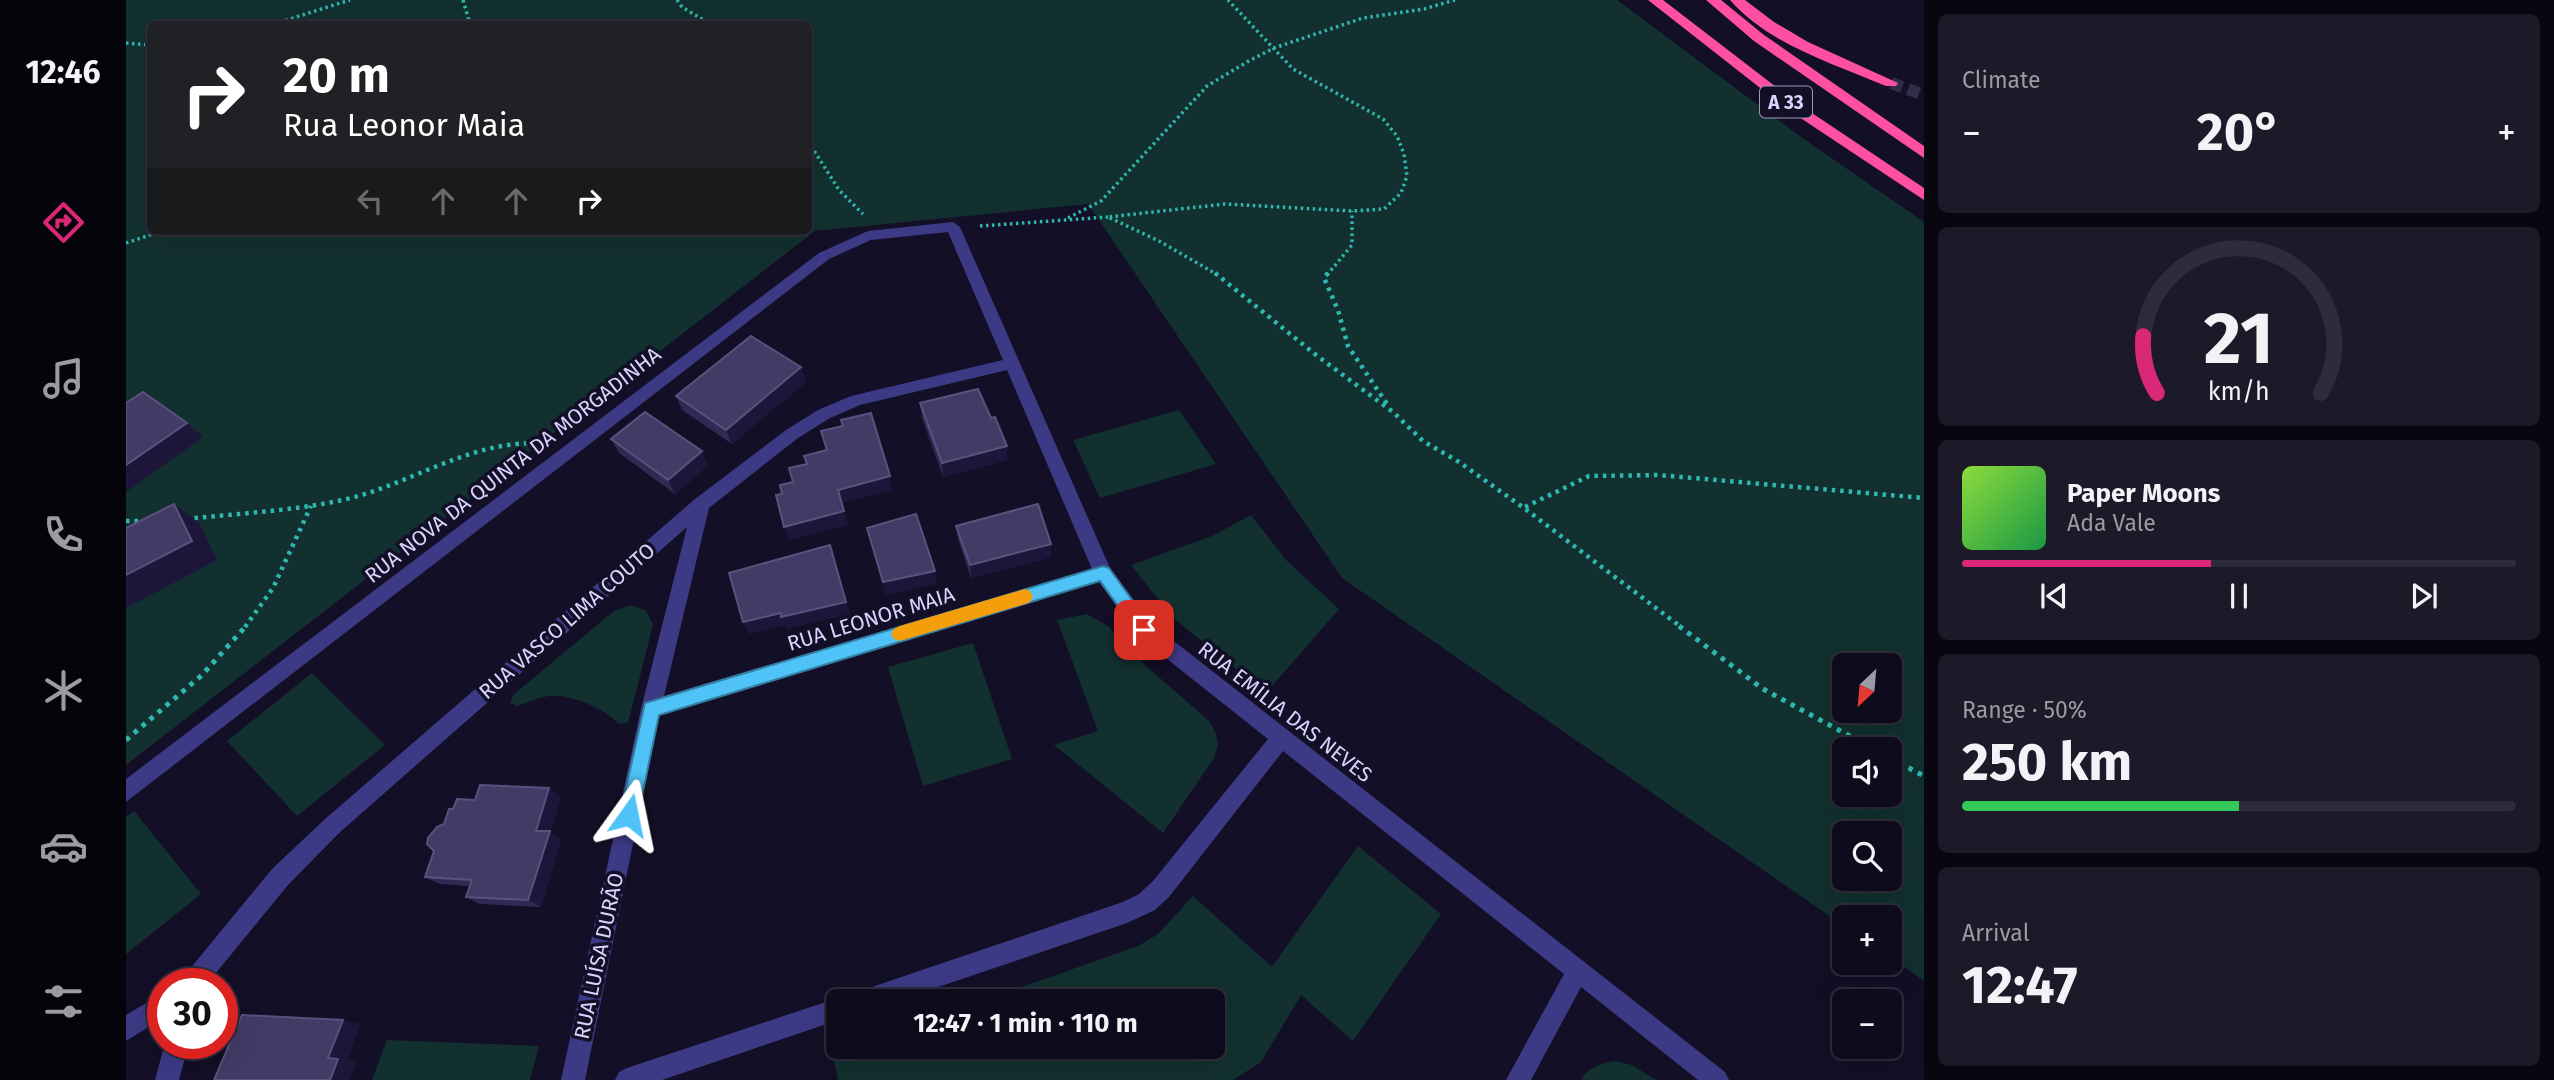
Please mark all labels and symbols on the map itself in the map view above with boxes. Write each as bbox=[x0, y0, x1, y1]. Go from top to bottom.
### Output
road number: A 33 bbox=[1760, 86, 1812, 118]
street label: RUA NOVA DA QUINTA DA MORGADINHA bbox=[360, 341, 666, 589]
street label: RUA VASCO LIMA COUTO bbox=[474, 537, 660, 705]
street label: RUA LEONOR MAIA bbox=[784, 581, 958, 657]
pin bbox=[1114, 600, 1174, 660]
street label: RUA EMÍLIA DAS NEVES bbox=[1193, 636, 1377, 788]
north arrow bbox=[1832, 653, 1902, 723]
position arrow bbox=[592, 778, 666, 852]
street label: RUA LUÍSA DURÃO bbox=[569, 870, 629, 1042]
speed limit sign: 30 bbox=[147, 968, 238, 1059]

